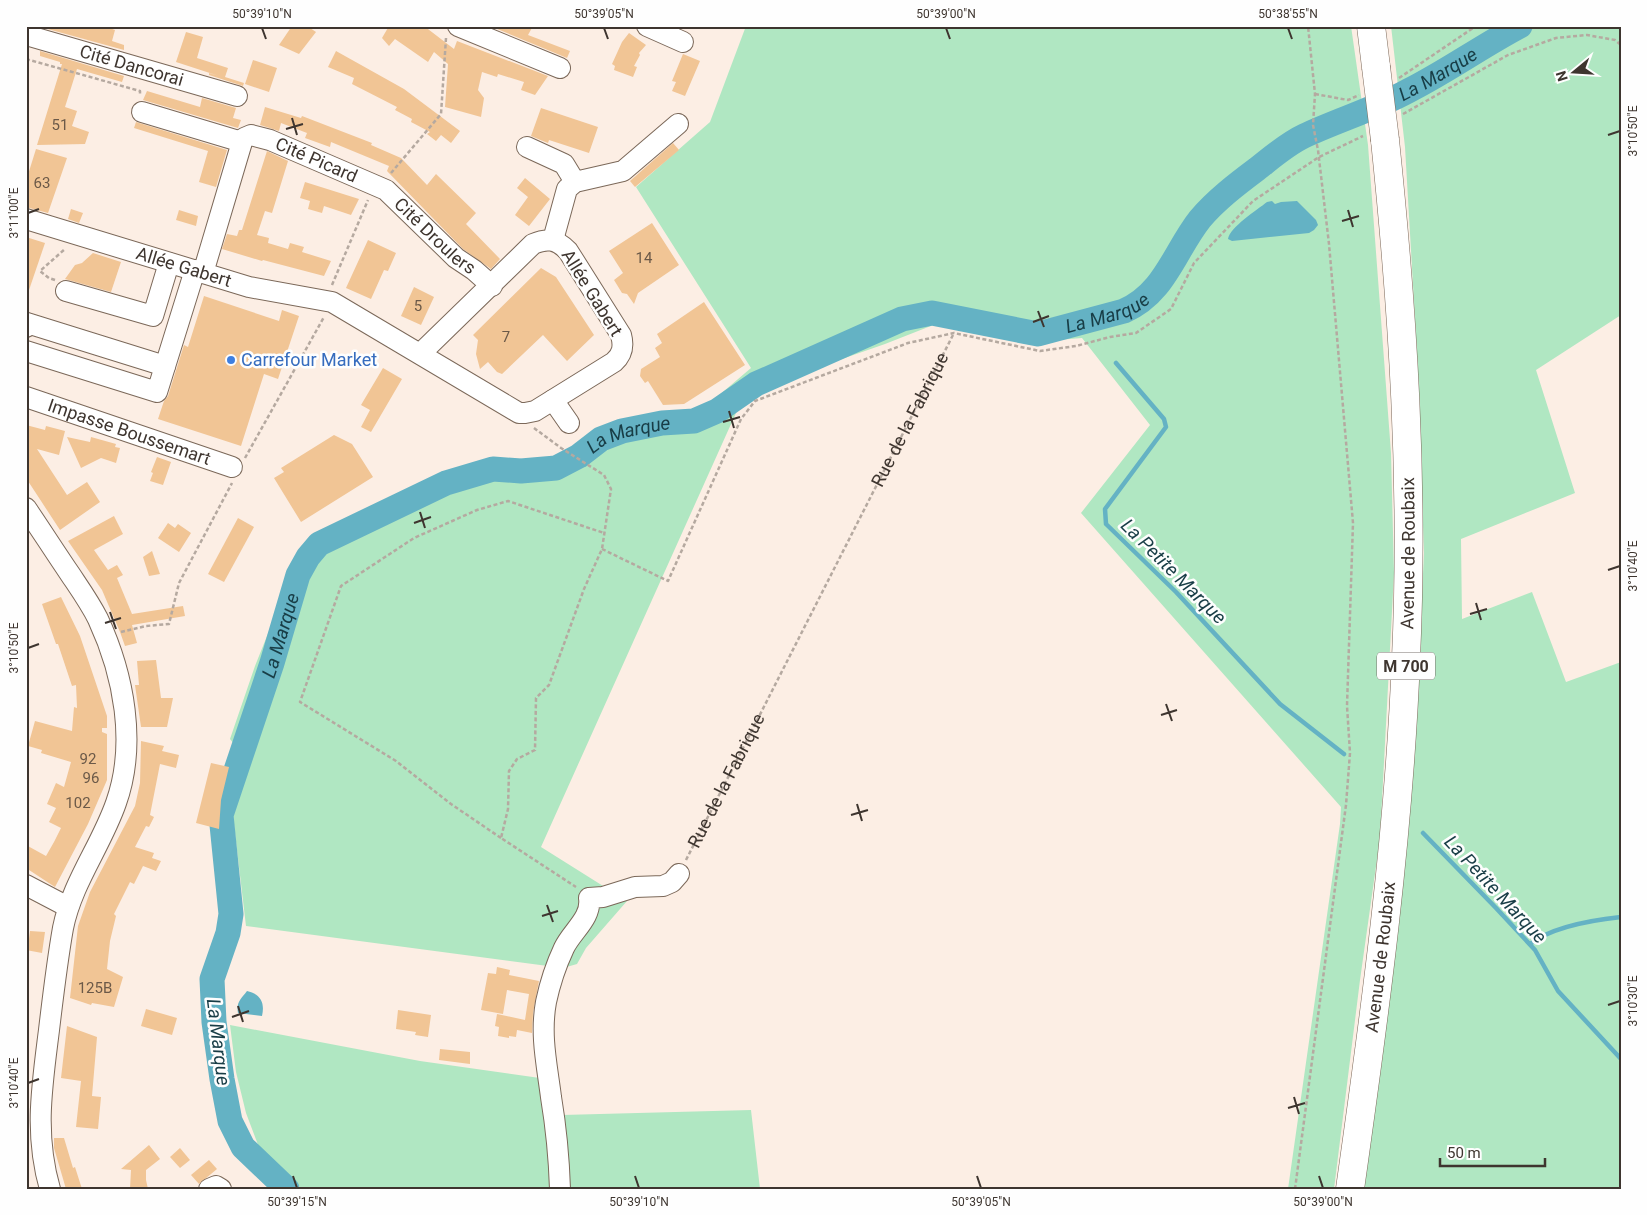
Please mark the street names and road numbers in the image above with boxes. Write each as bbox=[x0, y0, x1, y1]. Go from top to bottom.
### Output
street label: Cité Dancorai bbox=[77, 40, 186, 90]
street label: Cité Picard bbox=[273, 133, 361, 186]
street label: Cité Droulers bbox=[390, 193, 480, 278]
street label: Allée Gabert bbox=[134, 242, 234, 291]
street label: Allée Gabert bbox=[558, 246, 627, 340]
street label: Rue de la Fabrique bbox=[867, 349, 952, 490]
street label: Impasse Boussemart bbox=[45, 394, 214, 469]
street label: Avenue de Roubaix bbox=[1396, 477, 1419, 630]
road number: M 700 bbox=[1377, 652, 1435, 679]
street label: Rue de la Fabrique bbox=[683, 710, 769, 851]
street label: Avenue de Roubaix bbox=[1361, 880, 1399, 1034]

